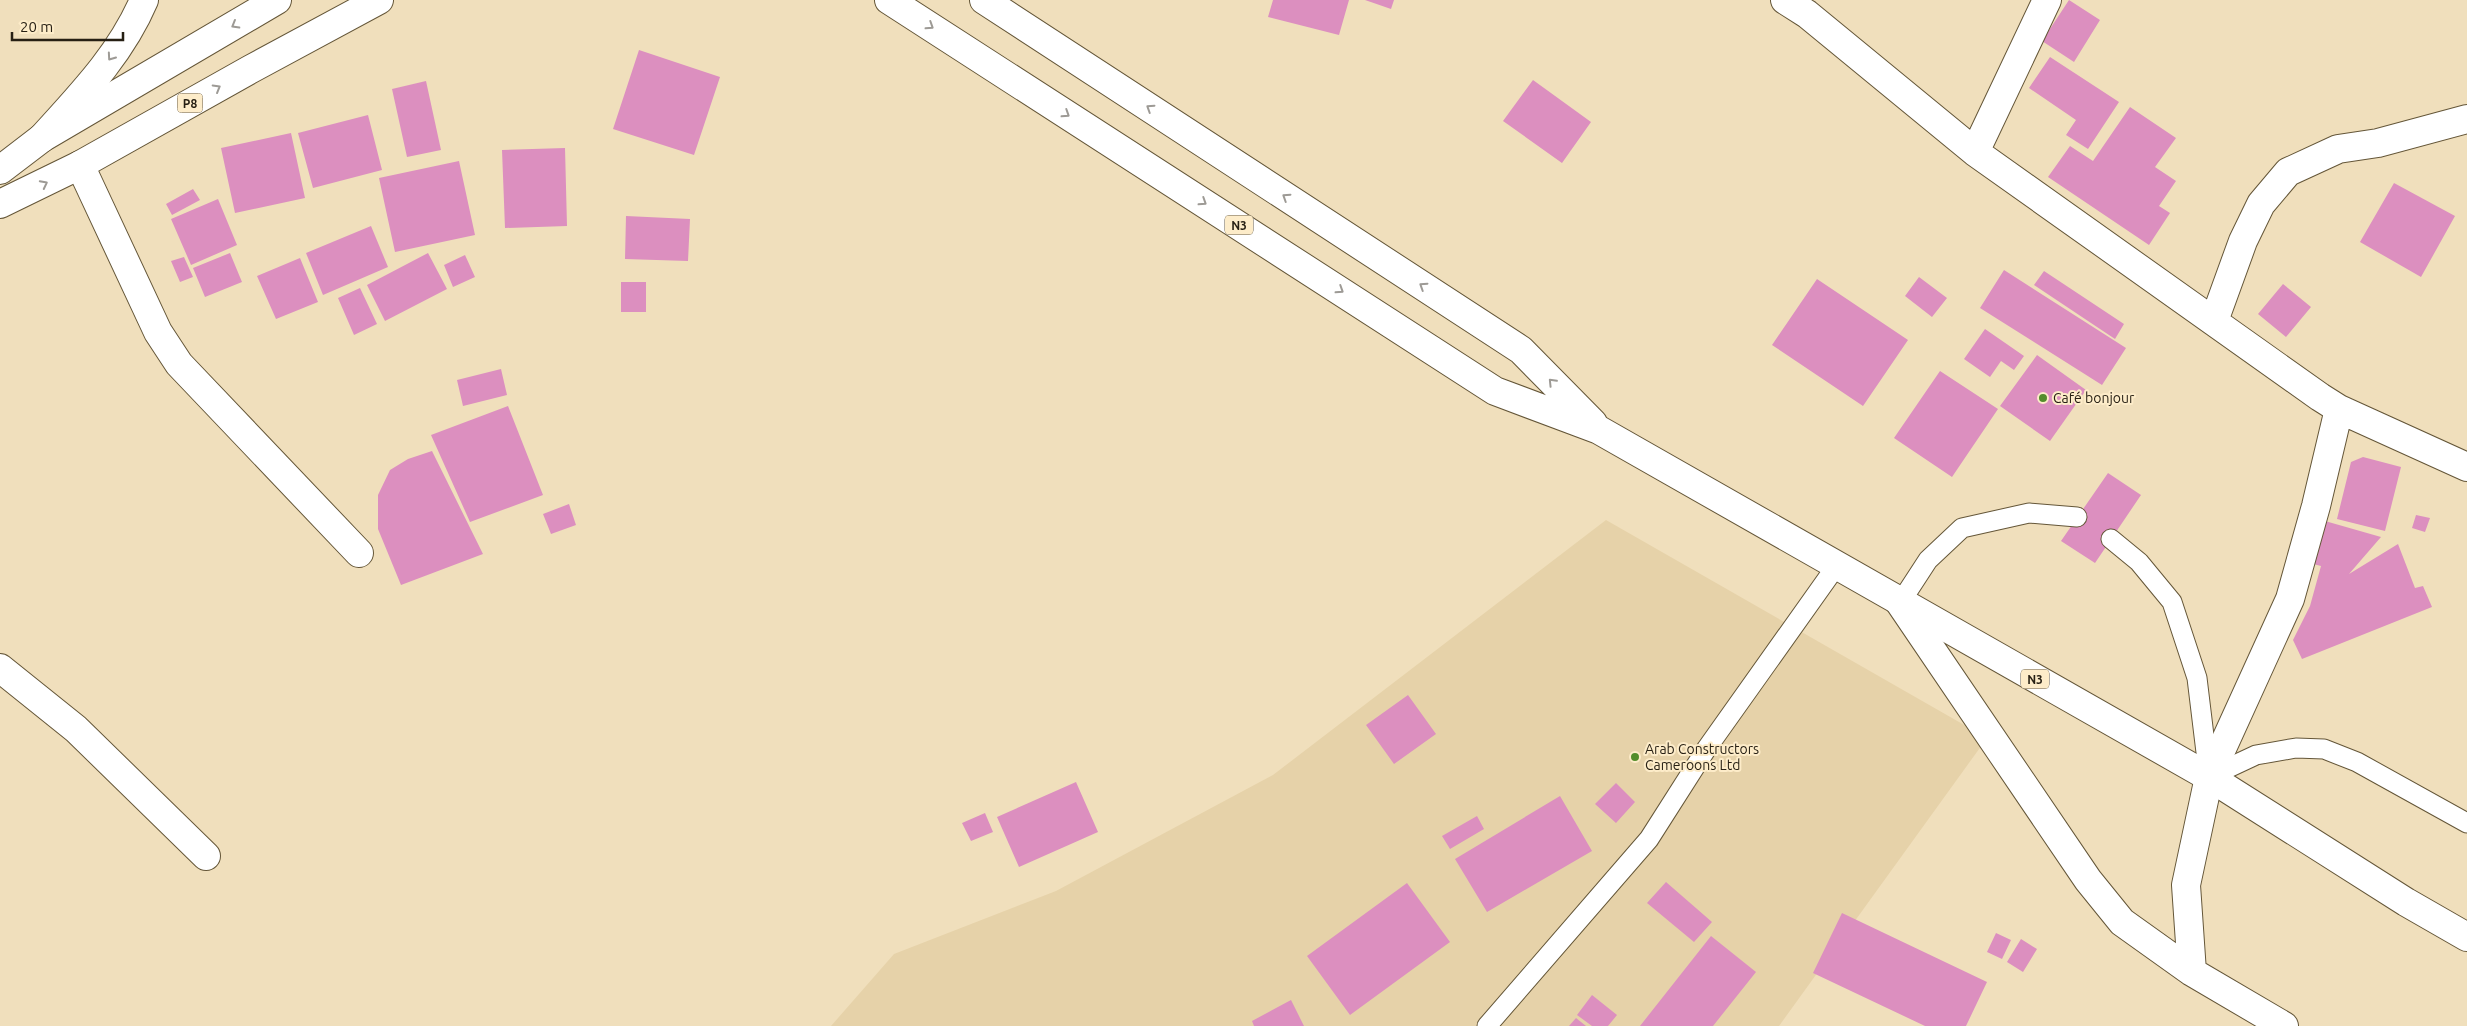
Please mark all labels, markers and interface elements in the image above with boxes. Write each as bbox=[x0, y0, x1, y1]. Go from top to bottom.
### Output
scale bar bbox=[12, 10, 124, 42]
text: 20 m bbox=[20, 18, 53, 35]
one-way arrow bbox=[231, 18, 240, 28]
one-way arrow bbox=[924, 20, 933, 30]
one-way arrow bbox=[108, 51, 117, 61]
one-way arrow bbox=[211, 84, 220, 94]
road number: P8 bbox=[178, 94, 202, 112]
one-way arrow bbox=[1147, 105, 1156, 115]
one-way arrow bbox=[1061, 108, 1070, 118]
one-way arrow bbox=[39, 180, 48, 190]
one-way arrow bbox=[1283, 194, 1292, 203]
one-way arrow bbox=[1198, 196, 1207, 206]
road number: N3 bbox=[1225, 216, 1253, 234]
one-way arrow bbox=[1419, 283, 1428, 292]
one-way arrow bbox=[1334, 284, 1343, 294]
one-way arrow bbox=[1549, 379, 1558, 388]
place label: Café bonjour bbox=[2053, 390, 2135, 406]
marker: Café bonjour bbox=[2037, 392, 2049, 404]
road number: N3 bbox=[2021, 670, 2049, 689]
place label: Arab Constructors Cameroons Ltd bbox=[1645, 741, 1759, 773]
marker: Arab Constructors Cameroons Ltd bbox=[1629, 751, 1641, 763]

